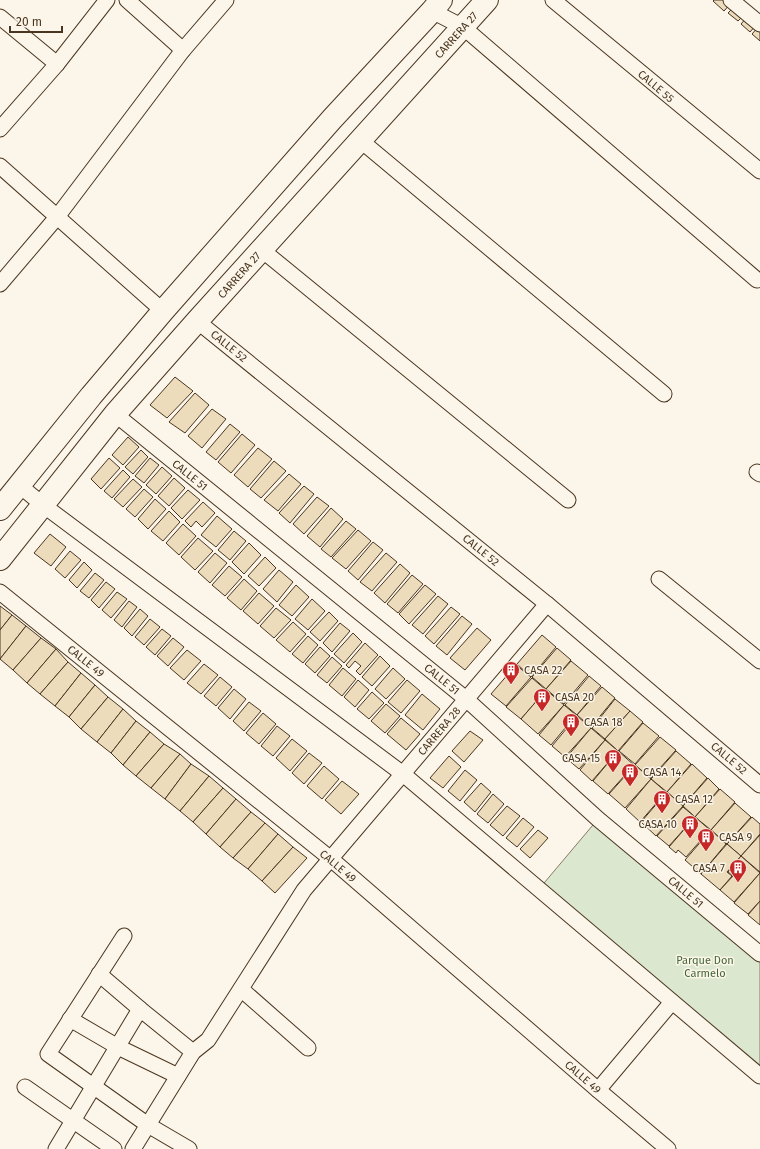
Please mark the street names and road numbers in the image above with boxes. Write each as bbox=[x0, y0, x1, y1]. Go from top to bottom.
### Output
street label: CARRERA 27 bbox=[432, 9, 481, 61]
street label: CALLE 55 bbox=[635, 68, 677, 106]
street label: CARRERA 27 bbox=[215, 249, 264, 301]
street label: CALLE 52 bbox=[208, 328, 250, 365]
street label: CALLE 51 bbox=[169, 457, 210, 494]
street label: CALLE 52 bbox=[460, 532, 502, 569]
street label: CALLE 49 bbox=[65, 643, 107, 680]
street label: CALLE 51 bbox=[421, 661, 462, 698]
street label: CARRERA 28 bbox=[415, 705, 463, 758]
street label: CALLE 52 bbox=[708, 740, 749, 777]
street label: CALLE 49 bbox=[317, 847, 359, 886]
street label: CALLE 51 bbox=[665, 874, 706, 911]
street label: CALLE 49 bbox=[562, 1058, 604, 1097]

